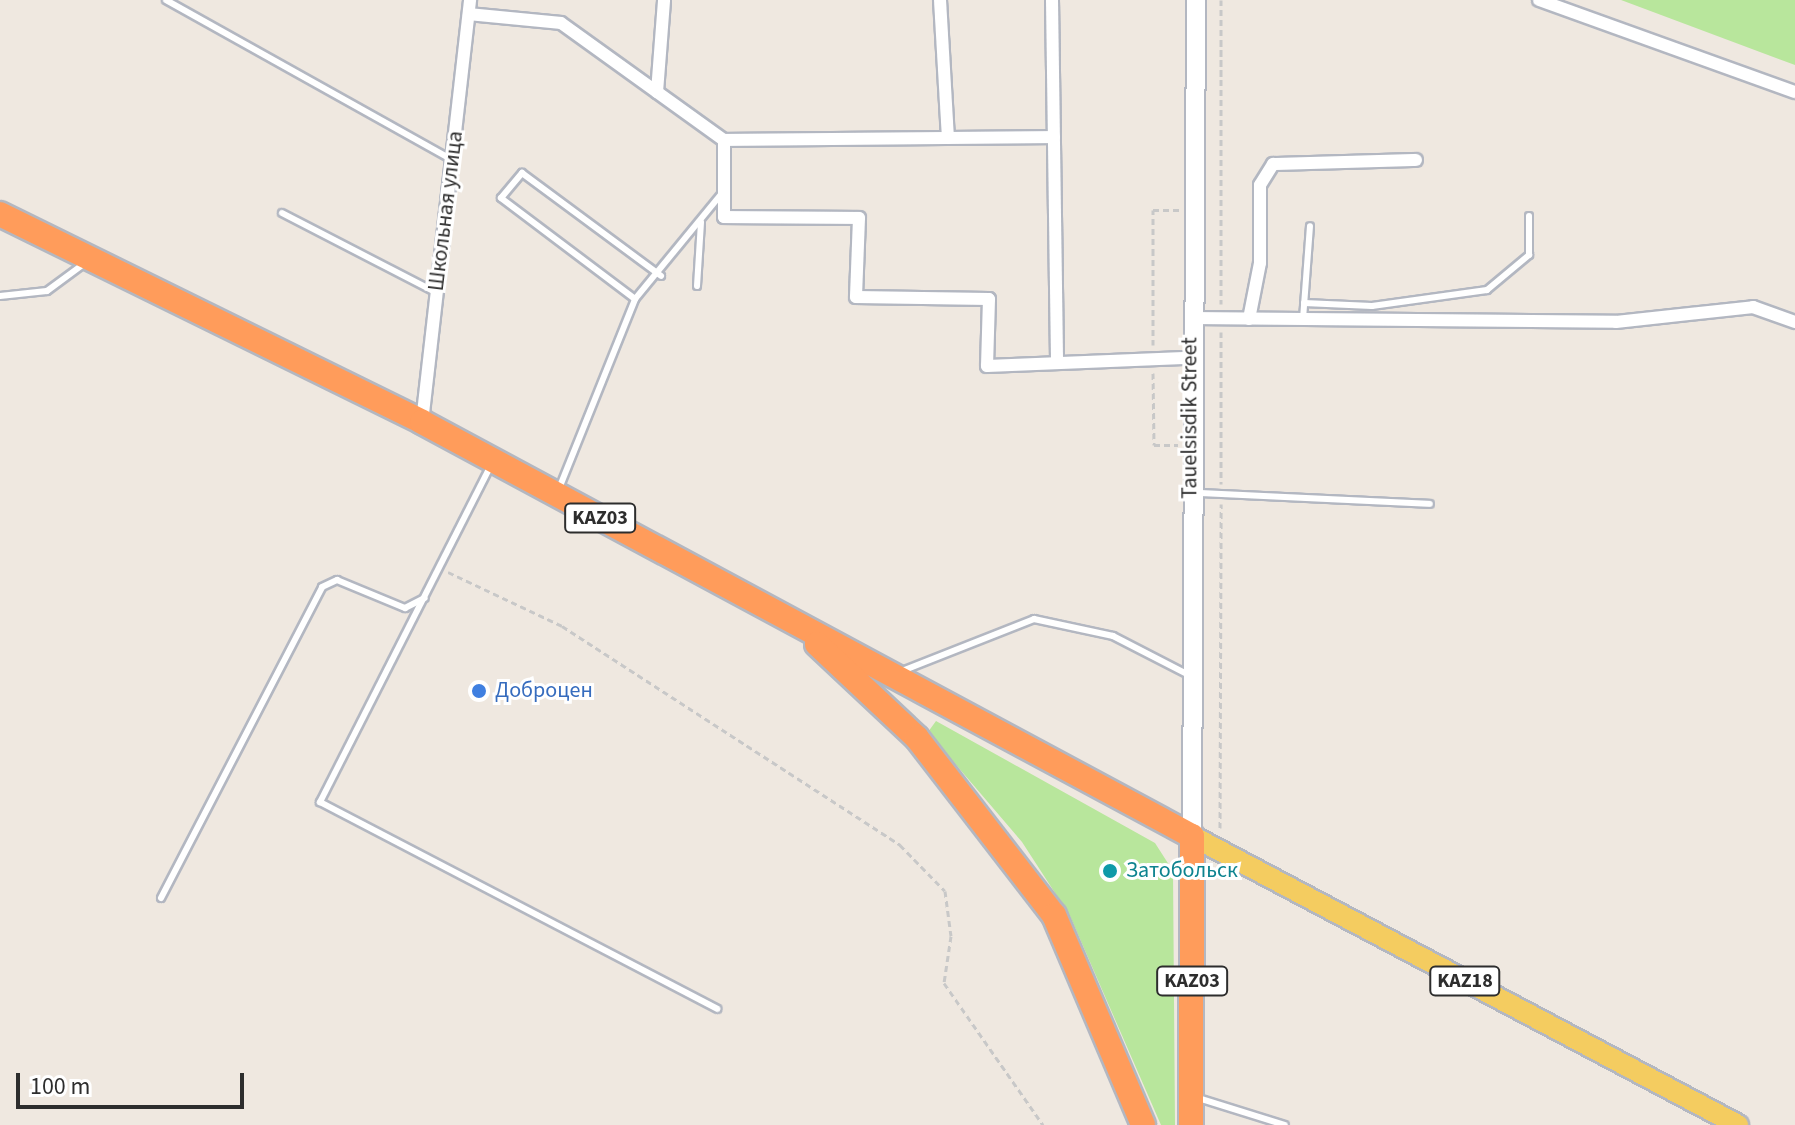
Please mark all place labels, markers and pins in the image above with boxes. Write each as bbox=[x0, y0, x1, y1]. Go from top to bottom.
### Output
place label: Доброцен bbox=[495, 678, 593, 704]
marker: Доброцен bbox=[470, 682, 488, 700]
place label: Затобольск bbox=[1126, 858, 1238, 884]
marker: Затобольск bbox=[1101, 862, 1119, 880]

